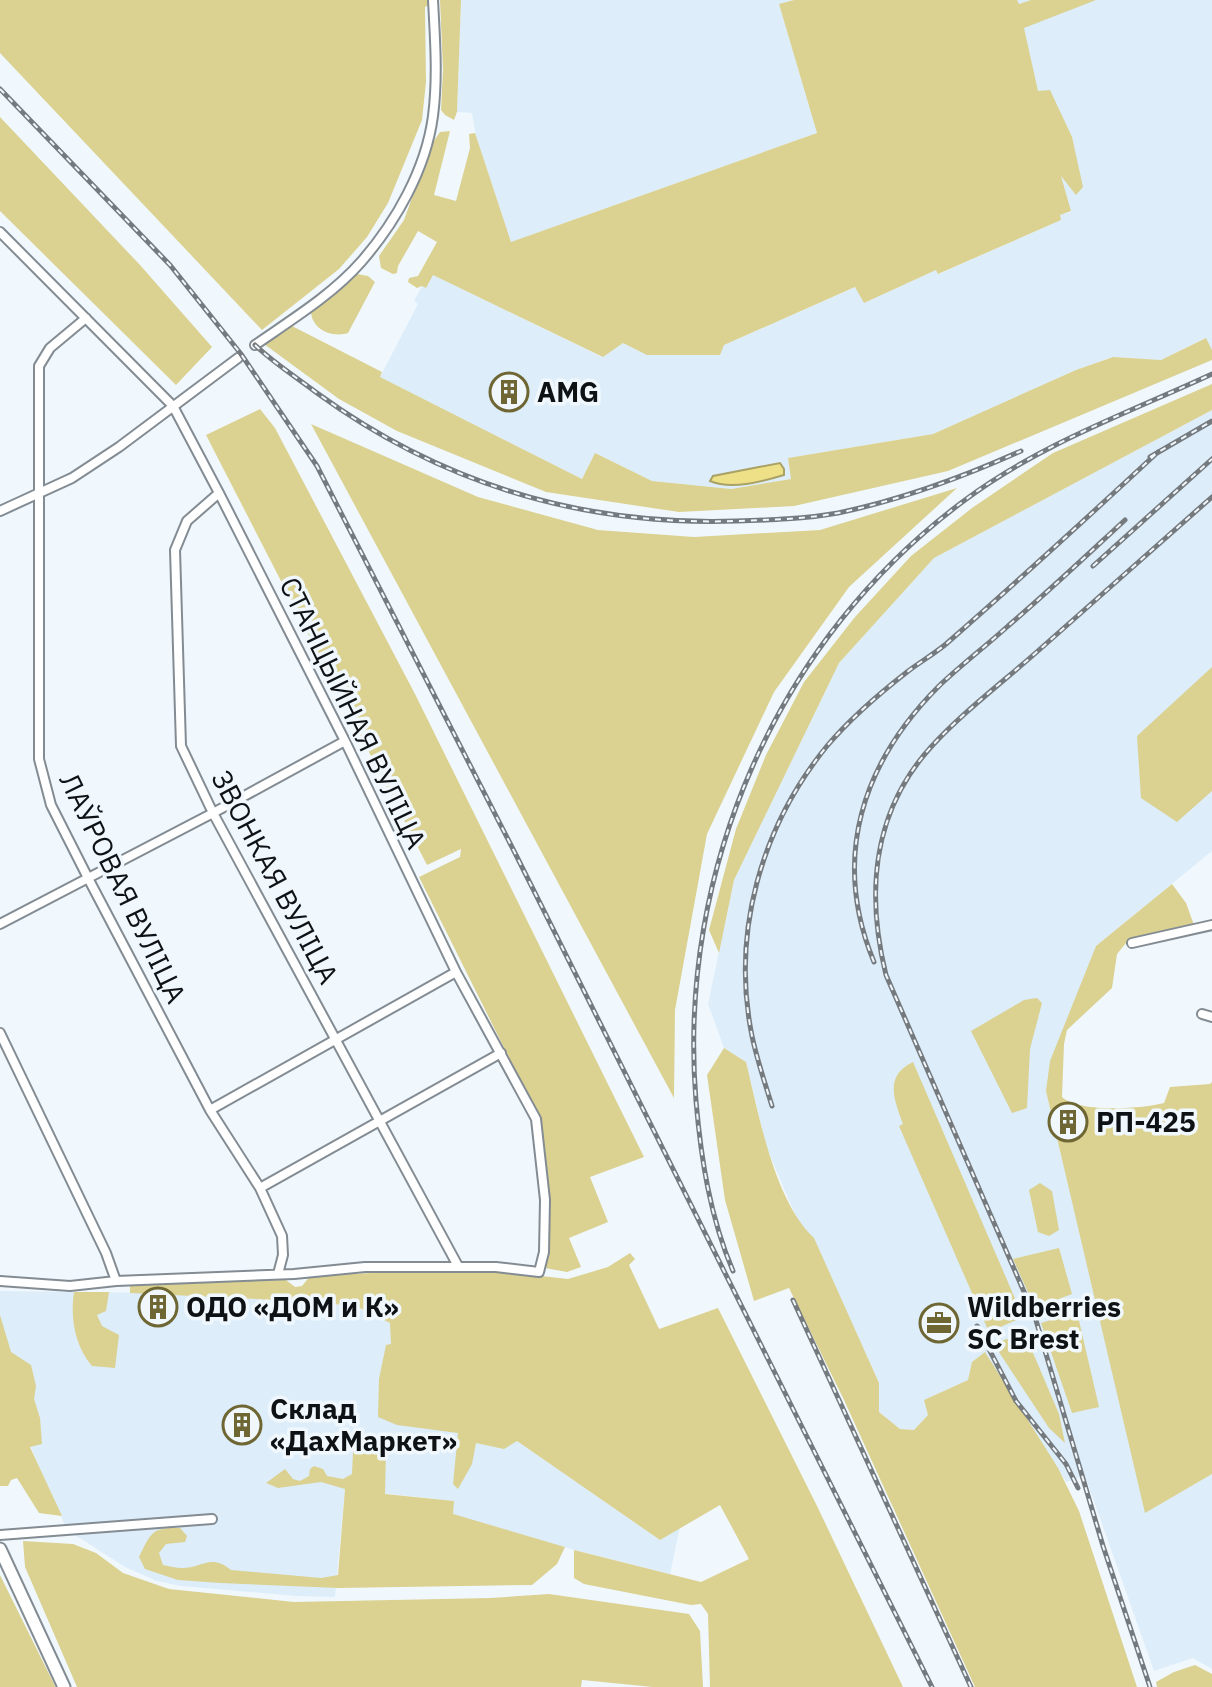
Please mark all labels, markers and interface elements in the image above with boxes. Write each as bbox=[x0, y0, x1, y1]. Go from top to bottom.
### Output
building icon: AMG bbox=[488, 371, 530, 413]
place label: AMG bbox=[537, 373, 599, 410]
street label: СТАНЦЫЙНАЯ ВУЛІЦА bbox=[272, 571, 435, 855]
street label: ЗВОНКАЯ ВУЛІЦА bbox=[203, 763, 348, 990]
street label: ЛАЎРОВАЯ ВУЛІЦА bbox=[52, 766, 195, 1009]
building icon: РП-425 bbox=[1047, 1101, 1089, 1143]
place label: РП-425 bbox=[1096, 1103, 1196, 1140]
building icon: ОДО «ДОМ и К» bbox=[137, 1286, 179, 1328]
place label: ОДО «ДОМ и К» bbox=[186, 1288, 399, 1325]
place label: Wildberries SC Brest bbox=[967, 1288, 1121, 1357]
office icon: Wildberries SC Brest bbox=[918, 1302, 960, 1344]
place label: Склад «ДахМаркет» bbox=[270, 1390, 457, 1459]
building icon: Склад «ДахМаркет» bbox=[221, 1404, 263, 1446]

